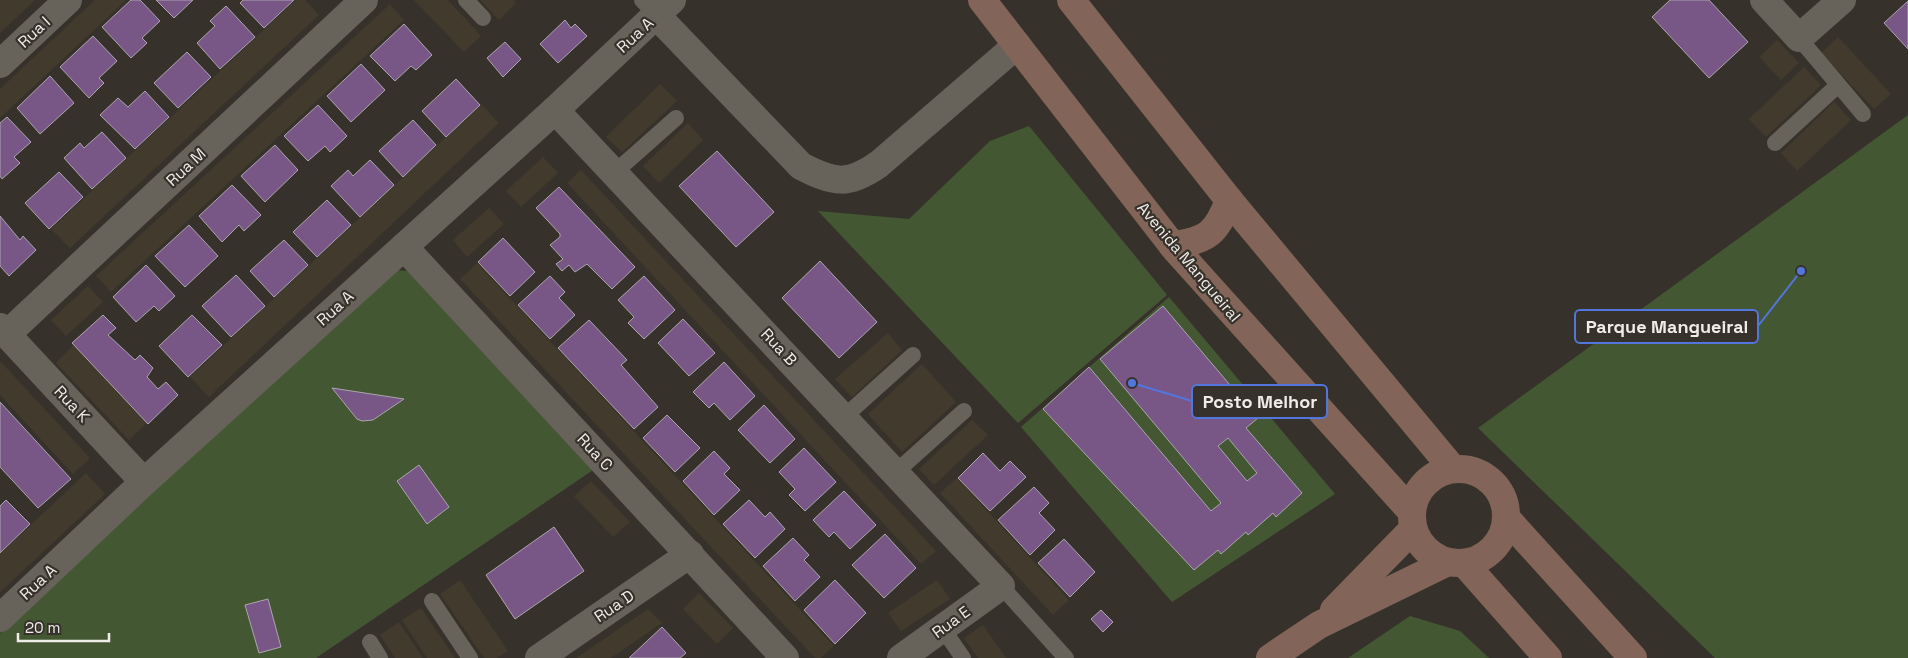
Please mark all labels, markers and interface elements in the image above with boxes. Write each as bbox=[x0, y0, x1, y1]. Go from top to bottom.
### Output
street label: Rua I bbox=[13, 12, 55, 52]
street label: Rua A bbox=[612, 13, 658, 57]
street label: Rua M bbox=[162, 143, 210, 191]
street label: Avenida Mangueiral bbox=[1133, 198, 1245, 326]
street label: Rua A bbox=[312, 286, 358, 330]
callout: Parque Mangueiral bbox=[1575, 310, 1758, 343]
text: Parque Mangueiral bbox=[1586, 315, 1748, 338]
street label: Rua B bbox=[756, 324, 802, 370]
street label: Rua K bbox=[50, 381, 94, 427]
callout: Posto Melhor bbox=[1192, 385, 1327, 418]
text: Posto Melhor bbox=[1203, 390, 1317, 413]
street label: Rua C bbox=[572, 429, 618, 475]
street label: Rua A bbox=[15, 560, 61, 604]
street label: Rua D bbox=[590, 585, 638, 627]
street label: Rua E bbox=[928, 601, 974, 643]
scale bar bbox=[18, 610, 109, 642]
text: 20 m bbox=[25, 618, 60, 637]

